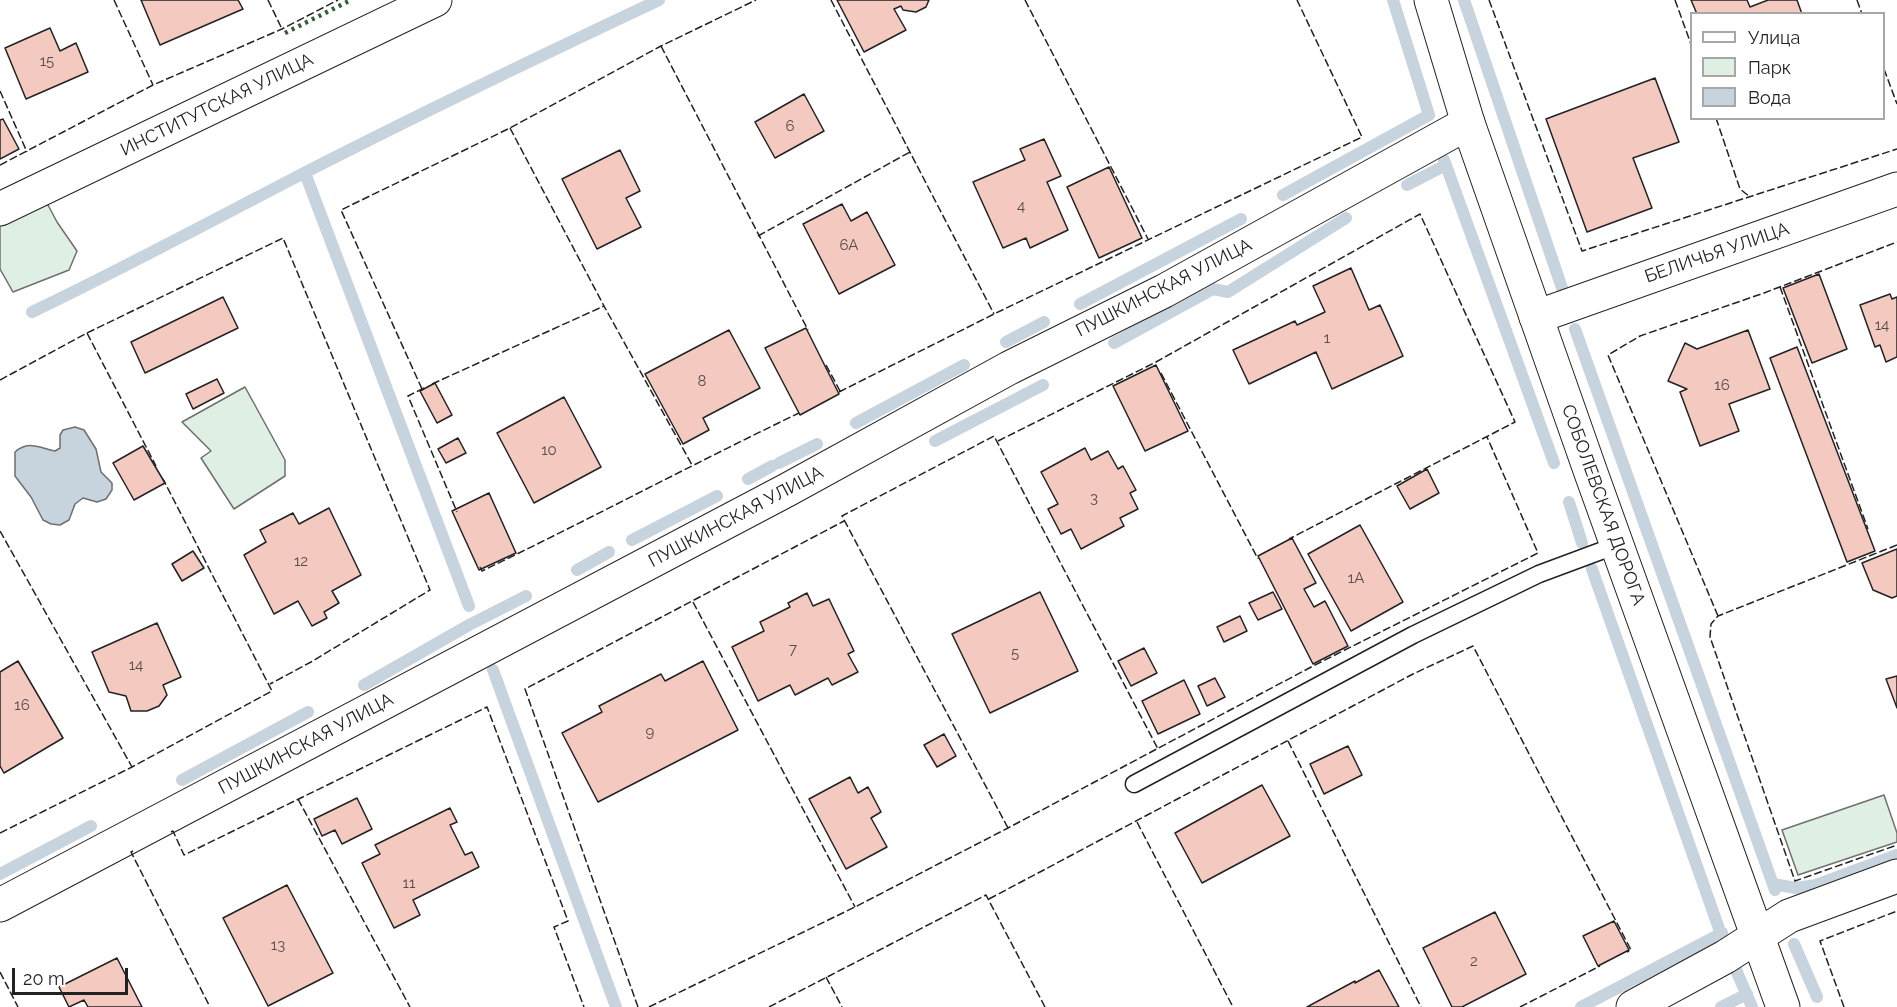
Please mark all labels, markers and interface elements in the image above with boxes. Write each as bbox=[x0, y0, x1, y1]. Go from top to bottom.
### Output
legend bbox=[1690, 12, 1885, 120]
text: Улица bbox=[1748, 27, 1800, 48]
street label: ИНСТИТУТСКАЯ УЛИЦА bbox=[117, 49, 317, 161]
house number: 15 bbox=[40, 52, 54, 70]
text: Парк bbox=[1748, 57, 1791, 78]
text: Вода bbox=[1748, 87, 1791, 108]
house number: 6 bbox=[785, 117, 795, 135]
house number: 4 bbox=[1017, 197, 1025, 215]
street label: БЕЛИЧЬЯ УЛИЦА bbox=[1642, 218, 1792, 288]
street label: ПУШКИНСКАЯ УЛИЦА bbox=[1072, 234, 1256, 342]
house number: 6А bbox=[840, 236, 858, 254]
house number: 14 bbox=[1875, 316, 1889, 334]
house number: 1 bbox=[1324, 329, 1330, 347]
house number: 8 bbox=[698, 372, 706, 390]
house number: 16 bbox=[1714, 376, 1730, 394]
street label: СОБОЛЕВСКАЯ ДОРОГА bbox=[1557, 402, 1649, 608]
house number: 10 bbox=[541, 441, 557, 459]
street label: ПУШКИНСКАЯ УЛИЦА bbox=[645, 462, 827, 572]
house number: 3 bbox=[1090, 489, 1098, 507]
house number: 12 bbox=[294, 552, 308, 570]
house number: 1А bbox=[1348, 569, 1364, 587]
house number: 7 bbox=[789, 640, 797, 658]
house number: 5 bbox=[1011, 644, 1019, 662]
house number: 14 bbox=[129, 656, 143, 674]
street label: ПУШКИНСКАЯ УЛИЦА bbox=[215, 689, 397, 799]
house number: 16 bbox=[14, 696, 30, 714]
house number: 9 bbox=[646, 723, 654, 741]
house number: 11 bbox=[403, 874, 415, 892]
house number: 13 bbox=[271, 936, 285, 954]
house number: 2 bbox=[1470, 952, 1478, 970]
scale bar bbox=[15, 956, 130, 994]
text: 20 m bbox=[23, 968, 65, 989]

